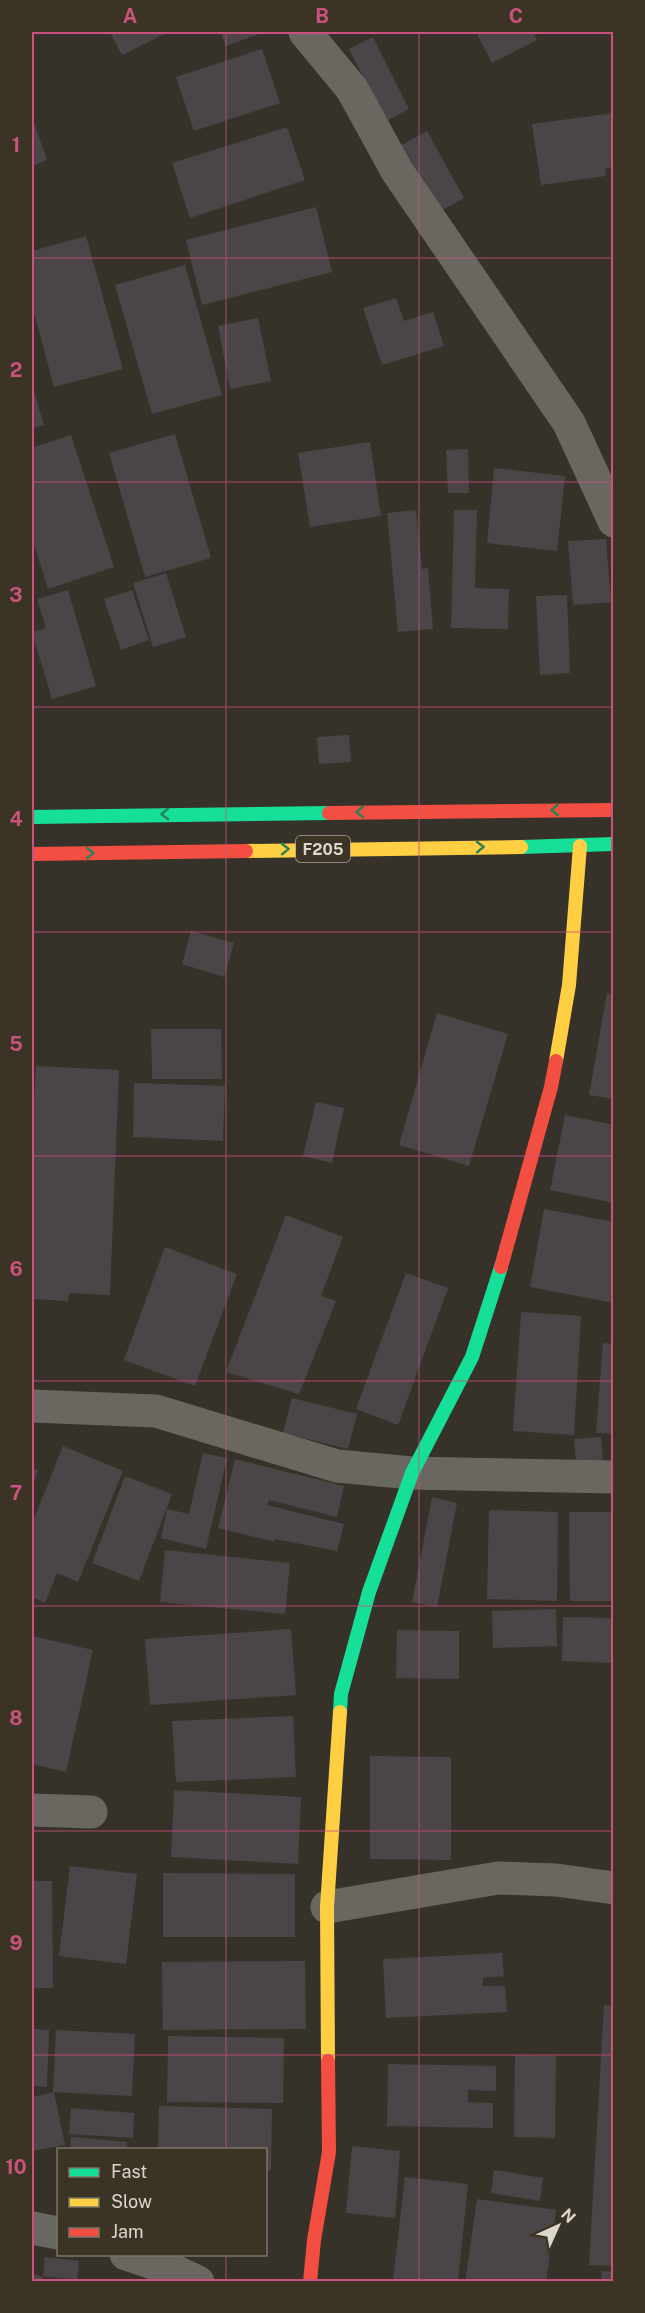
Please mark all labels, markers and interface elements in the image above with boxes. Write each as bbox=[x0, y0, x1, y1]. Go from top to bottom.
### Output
text: A bbox=[123, 4, 137, 28]
text: B bbox=[315, 4, 329, 28]
text: C bbox=[509, 4, 523, 28]
text: 1 bbox=[12, 133, 20, 157]
text: 2 bbox=[10, 358, 22, 382]
text: 3 bbox=[9, 583, 23, 607]
one-way arrow bbox=[551, 804, 560, 817]
one-way arrow bbox=[356, 806, 365, 818]
text: 4 bbox=[9, 807, 23, 831]
one-way arrow bbox=[161, 808, 170, 820]
road number: F205 bbox=[296, 836, 350, 862]
one-way arrow bbox=[475, 841, 484, 853]
one-way arrow bbox=[280, 843, 289, 855]
one-way arrow bbox=[85, 846, 94, 859]
text: 5 bbox=[9, 1032, 23, 1056]
text: 6 bbox=[9, 1257, 23, 1281]
text: 7 bbox=[10, 1481, 22, 1505]
text: 8 bbox=[9, 1706, 23, 1730]
text: 9 bbox=[9, 1931, 23, 1955]
legend bbox=[57, 2148, 267, 2256]
text: 10 bbox=[5, 2155, 27, 2179]
text: Fast bbox=[111, 2161, 147, 2182]
text: Slow bbox=[111, 2191, 152, 2212]
north arrow bbox=[528, 2196, 588, 2256]
text: N bbox=[557, 2205, 579, 2227]
text: Jam bbox=[111, 2221, 144, 2242]

